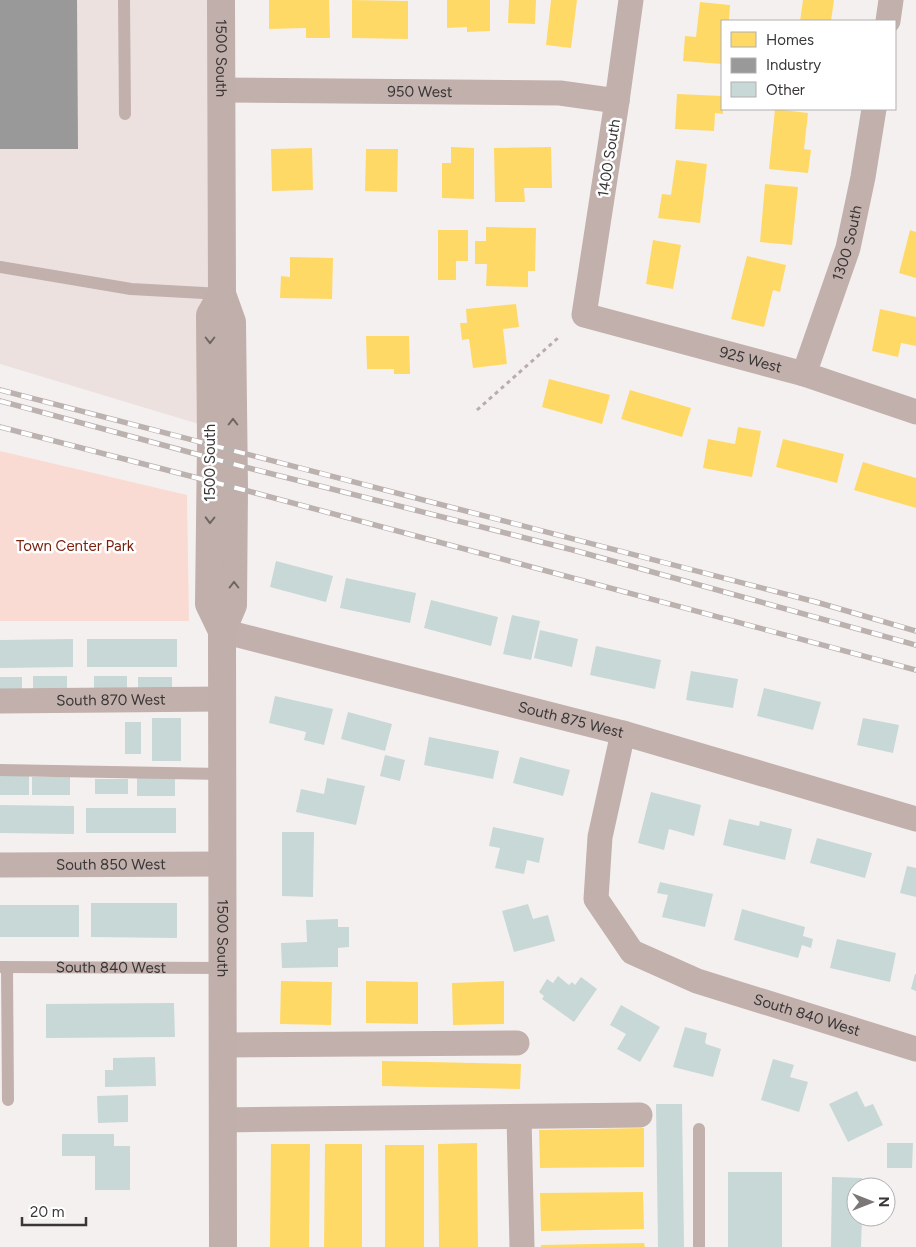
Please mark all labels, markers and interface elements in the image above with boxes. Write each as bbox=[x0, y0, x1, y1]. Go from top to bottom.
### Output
street label: 1500 South bbox=[212, 19, 230, 97]
legend bbox=[721, 20, 896, 110]
text: Homes bbox=[766, 31, 814, 49]
text: Industry bbox=[766, 56, 821, 74]
text: Other bbox=[766, 81, 805, 99]
street label: 950 West bbox=[387, 82, 453, 101]
street label: 1400 South bbox=[594, 118, 624, 198]
street label: 1300 South bbox=[828, 204, 866, 283]
one-way arrow bbox=[205, 336, 215, 344]
street label: 925 West bbox=[717, 343, 784, 377]
one-way arrow bbox=[228, 418, 238, 426]
street label: 1500 South bbox=[201, 424, 219, 502]
one-way arrow bbox=[205, 516, 215, 524]
park label: Town Center Park bbox=[16, 537, 135, 555]
one-way arrow bbox=[229, 580, 239, 588]
street label: South 870 West bbox=[56, 691, 166, 709]
street label: South 875 West bbox=[516, 698, 626, 742]
street label: South 850 West bbox=[56, 855, 166, 874]
street label: 1500 South bbox=[213, 899, 232, 977]
street label: South 840 West bbox=[56, 958, 167, 977]
street label: South 840 West bbox=[751, 990, 863, 1040]
north arrow bbox=[846, 1177, 896, 1227]
scale bar bbox=[22, 1194, 86, 1226]
text: N bbox=[875, 1197, 892, 1207]
text: 20 m bbox=[30, 1203, 64, 1221]

